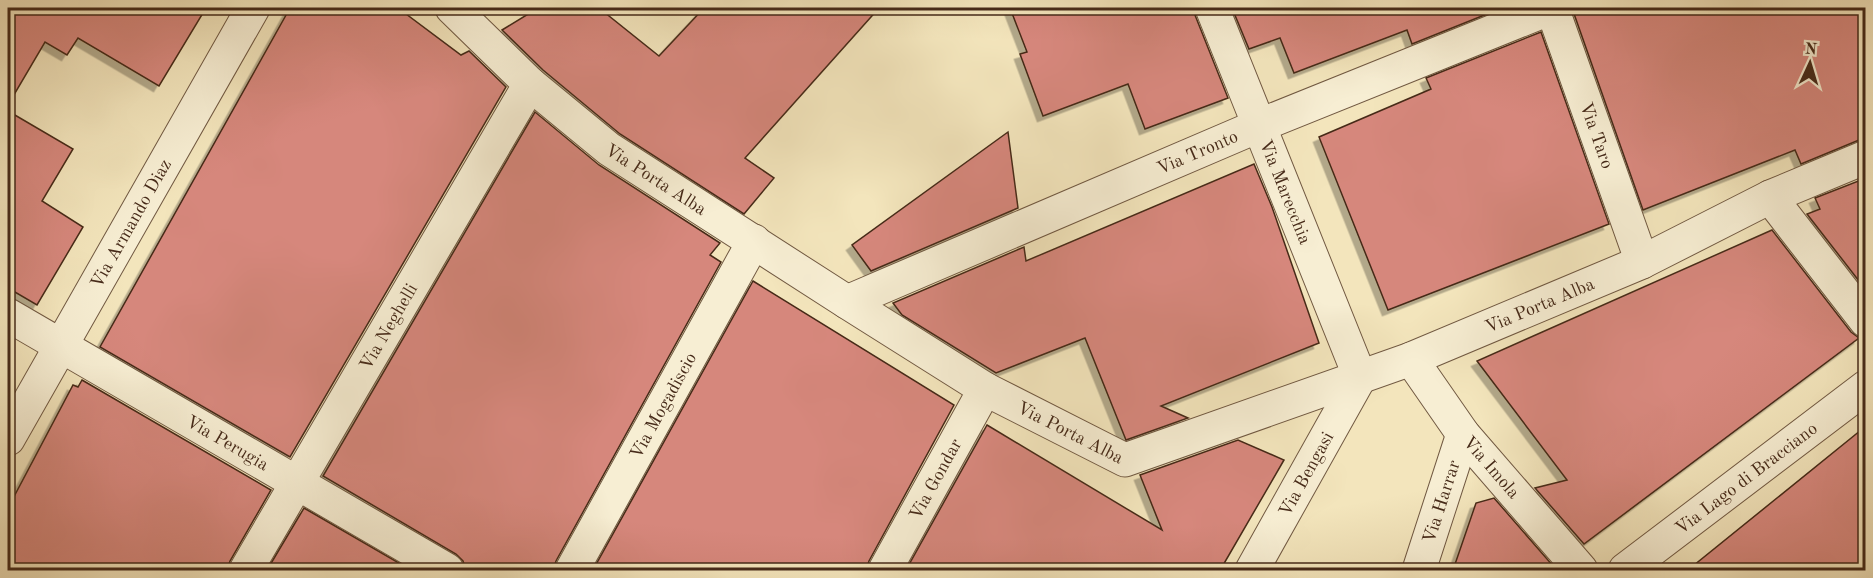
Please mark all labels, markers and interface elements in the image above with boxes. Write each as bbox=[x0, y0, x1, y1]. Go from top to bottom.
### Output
north arrow bbox=[1780, 33, 1840, 93]
text: N bbox=[1804, 42, 1818, 58]
street label: Via Taro bbox=[1576, 100, 1616, 171]
street label: Via Tronto bbox=[1155, 128, 1241, 178]
street label: Via Marecchia bbox=[1256, 137, 1314, 247]
street label: Via Porta Alba bbox=[601, 141, 709, 219]
street label: Via Armando Diaz bbox=[88, 156, 175, 291]
street label: Via Porta Alba bbox=[1483, 275, 1597, 337]
street label: Via Neghelli bbox=[357, 281, 421, 373]
street label: Via Mogadiscio bbox=[627, 350, 700, 462]
street label: Via Porta Alba bbox=[1014, 399, 1126, 468]
street label: Via Perugia bbox=[183, 413, 272, 474]
street label: Via Lago di Bracciano bbox=[1672, 419, 1821, 538]
street label: Via Bengasi bbox=[1276, 429, 1338, 520]
street label: Via Imola bbox=[1459, 433, 1523, 502]
street label: Via Gondar bbox=[907, 435, 966, 523]
street label: Via Harrar bbox=[1420, 457, 1464, 546]

